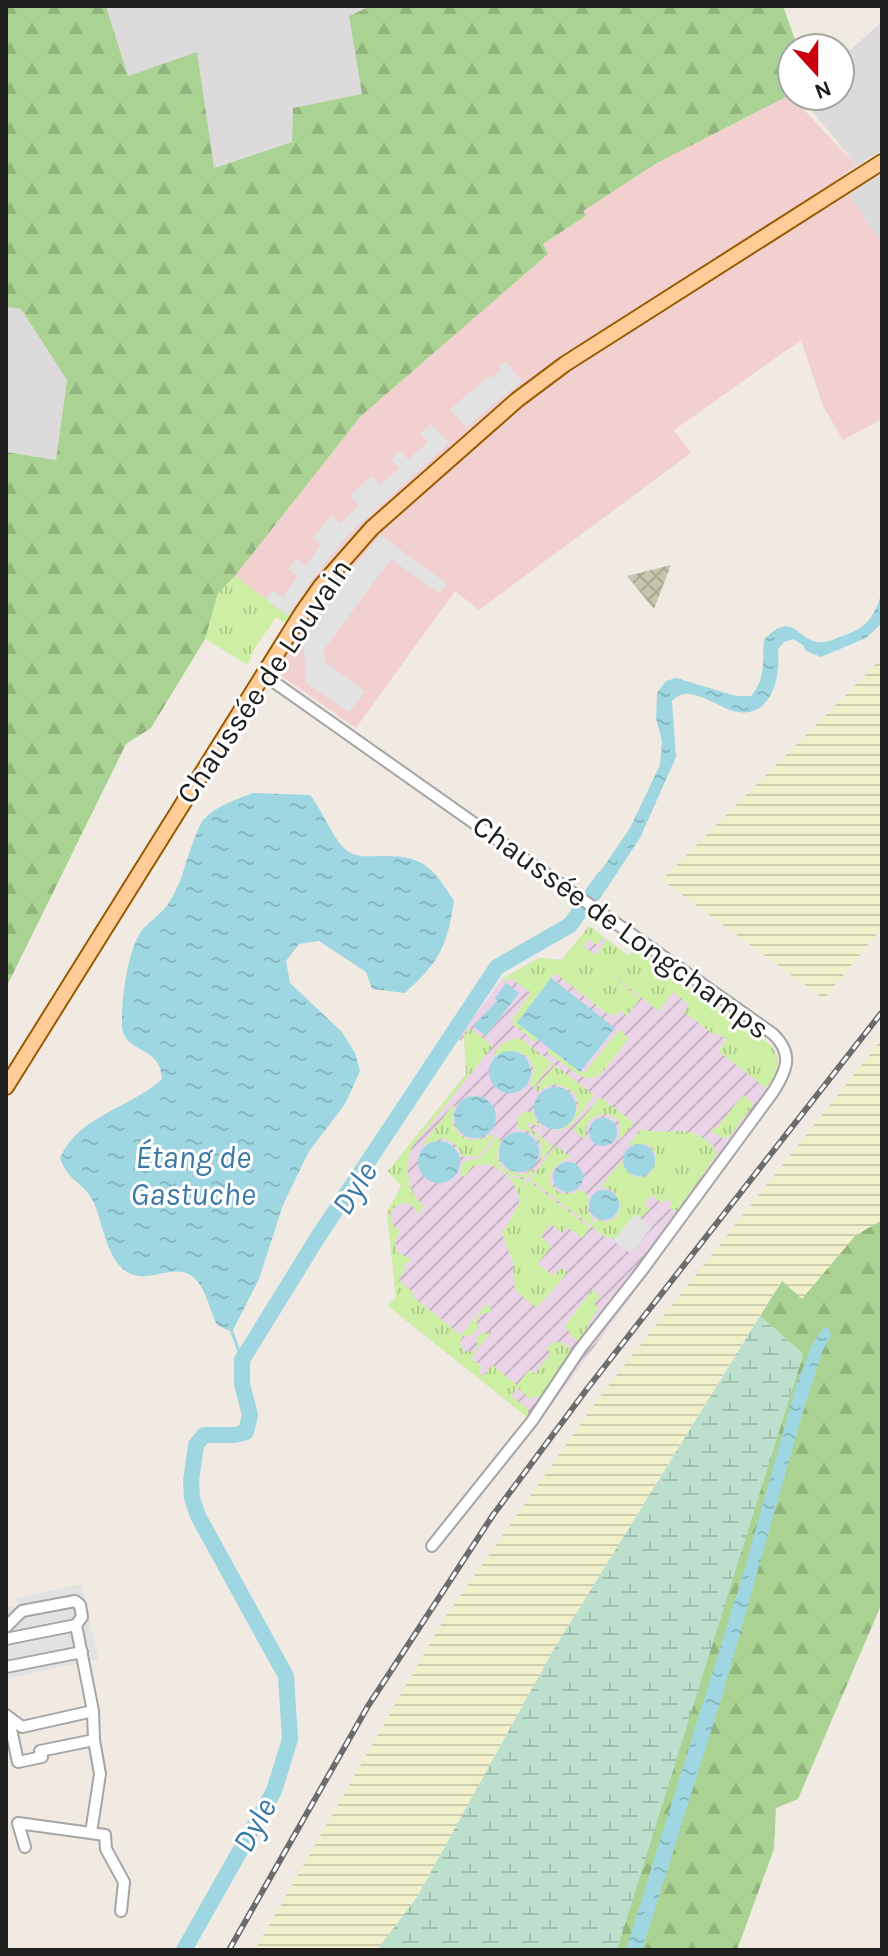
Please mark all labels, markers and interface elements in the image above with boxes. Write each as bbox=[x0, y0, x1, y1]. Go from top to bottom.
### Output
north arrow bbox=[776, 32, 856, 112]
text: N bbox=[811, 75, 835, 105]
street label: Chaussée de Louvain bbox=[169, 551, 359, 811]
street label: Chaussée de Longchamps bbox=[466, 807, 776, 1047]
water label: Étang de Gastuche bbox=[130, 1138, 256, 1213]
water label: Dyle bbox=[324, 1155, 385, 1222]
water label: Dyle bbox=[225, 1792, 284, 1859]

